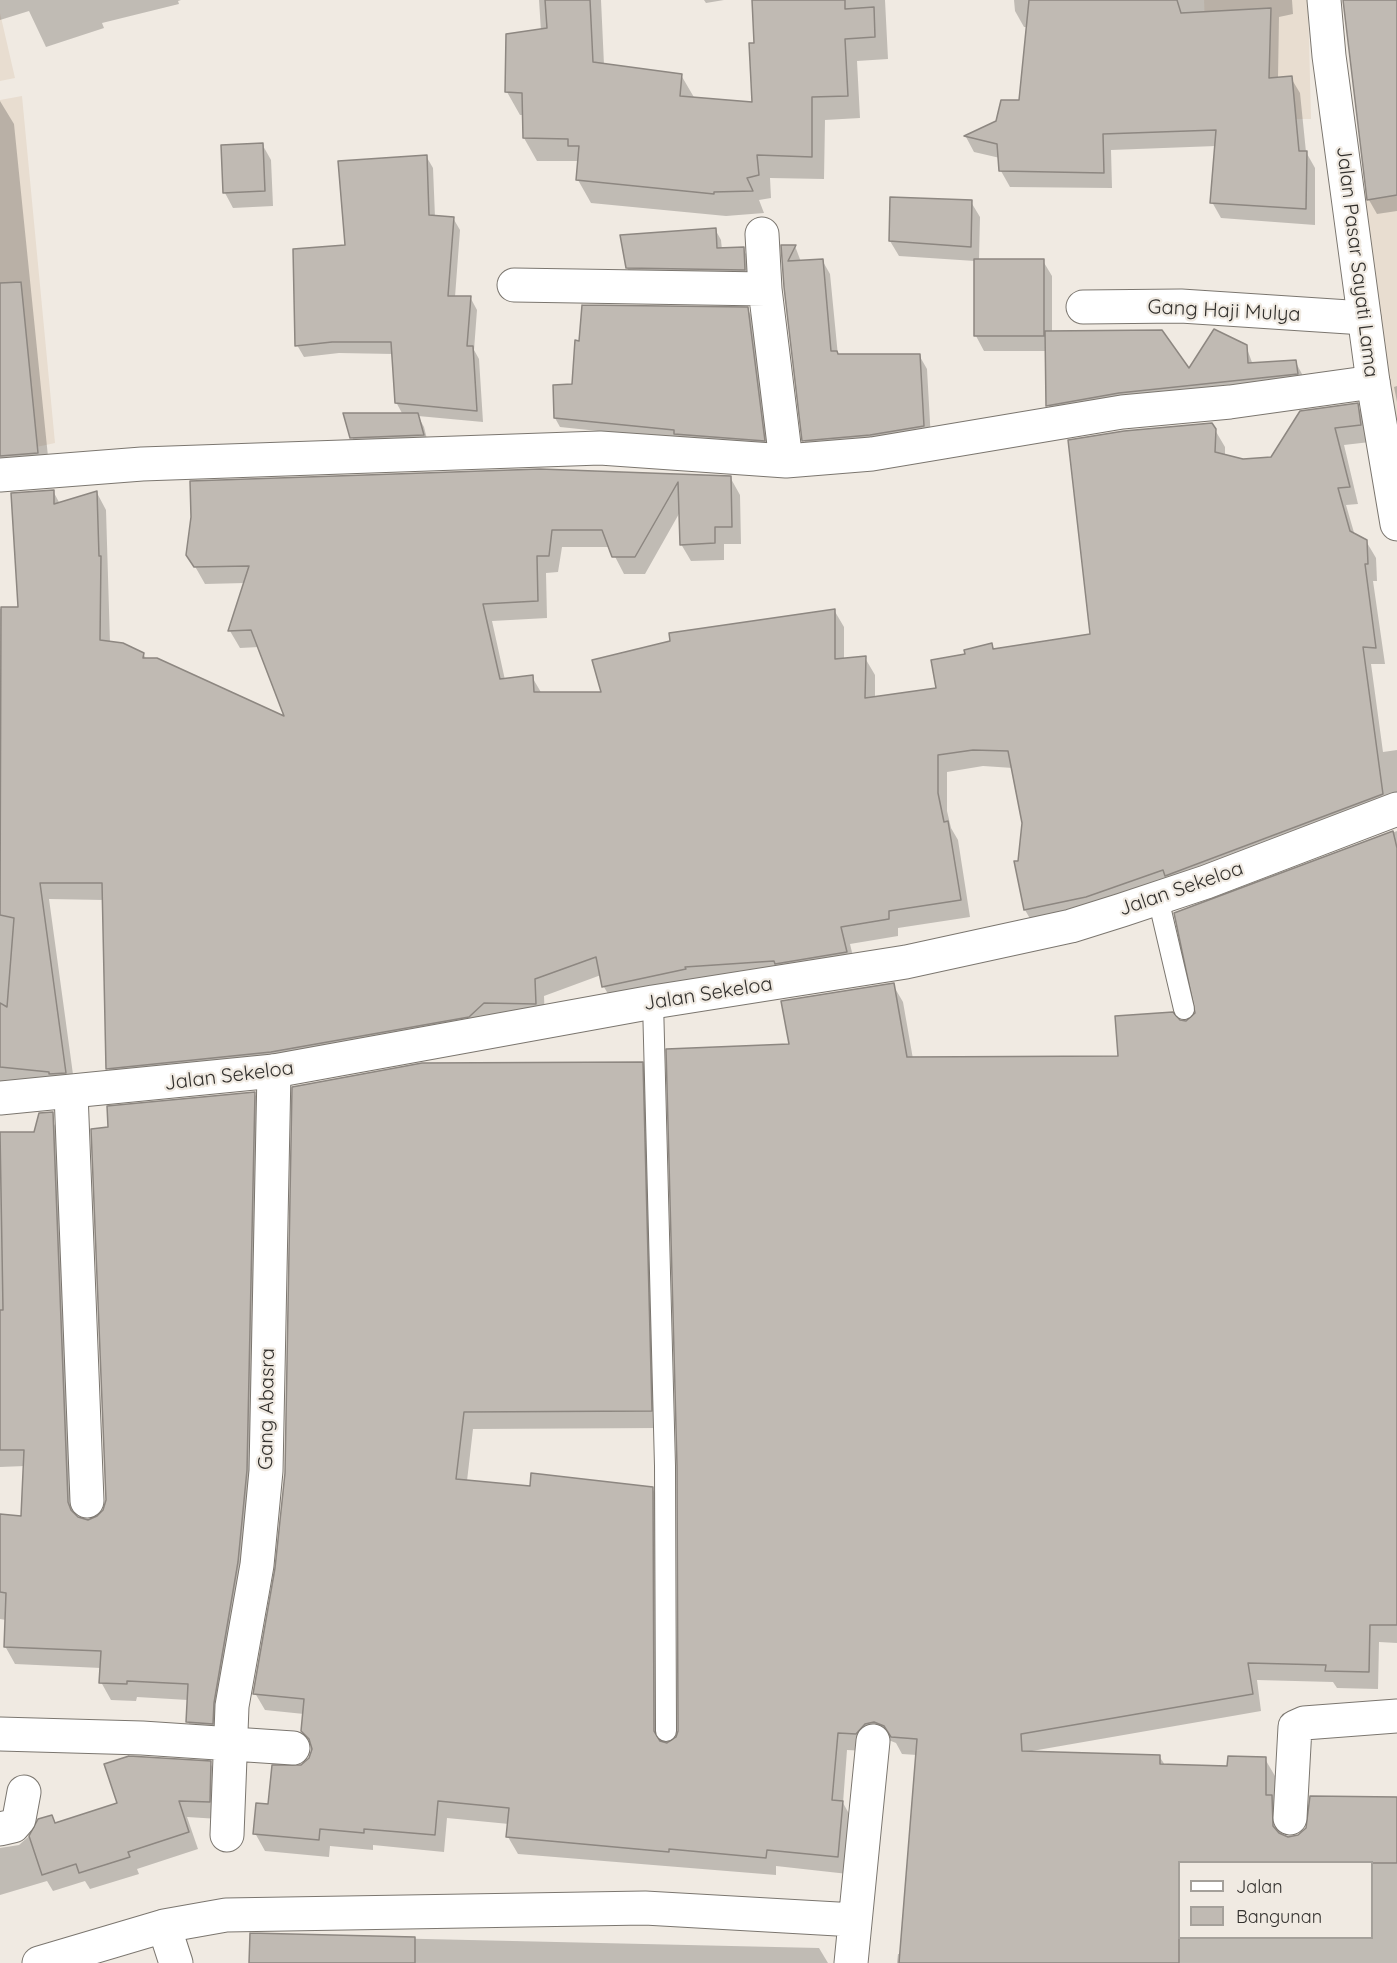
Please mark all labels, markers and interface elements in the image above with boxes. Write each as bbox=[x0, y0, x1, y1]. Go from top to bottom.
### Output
street label: Jalan Pasar Sayati Lama bbox=[1331, 145, 1383, 379]
street label: Gang Haji Mulya bbox=[1147, 295, 1301, 327]
street label: Jalan Sekeloa bbox=[1116, 856, 1246, 922]
street label: Jalan Sekeloa bbox=[642, 972, 774, 1016]
street label: Jalan Sekeloa bbox=[163, 1056, 295, 1096]
street label: Gang Abasra bbox=[254, 1348, 280, 1470]
legend bbox=[1178, 1861, 1373, 1939]
text: Jalan bbox=[1236, 1875, 1283, 1898]
text: Bangunan bbox=[1236, 1905, 1322, 1928]

